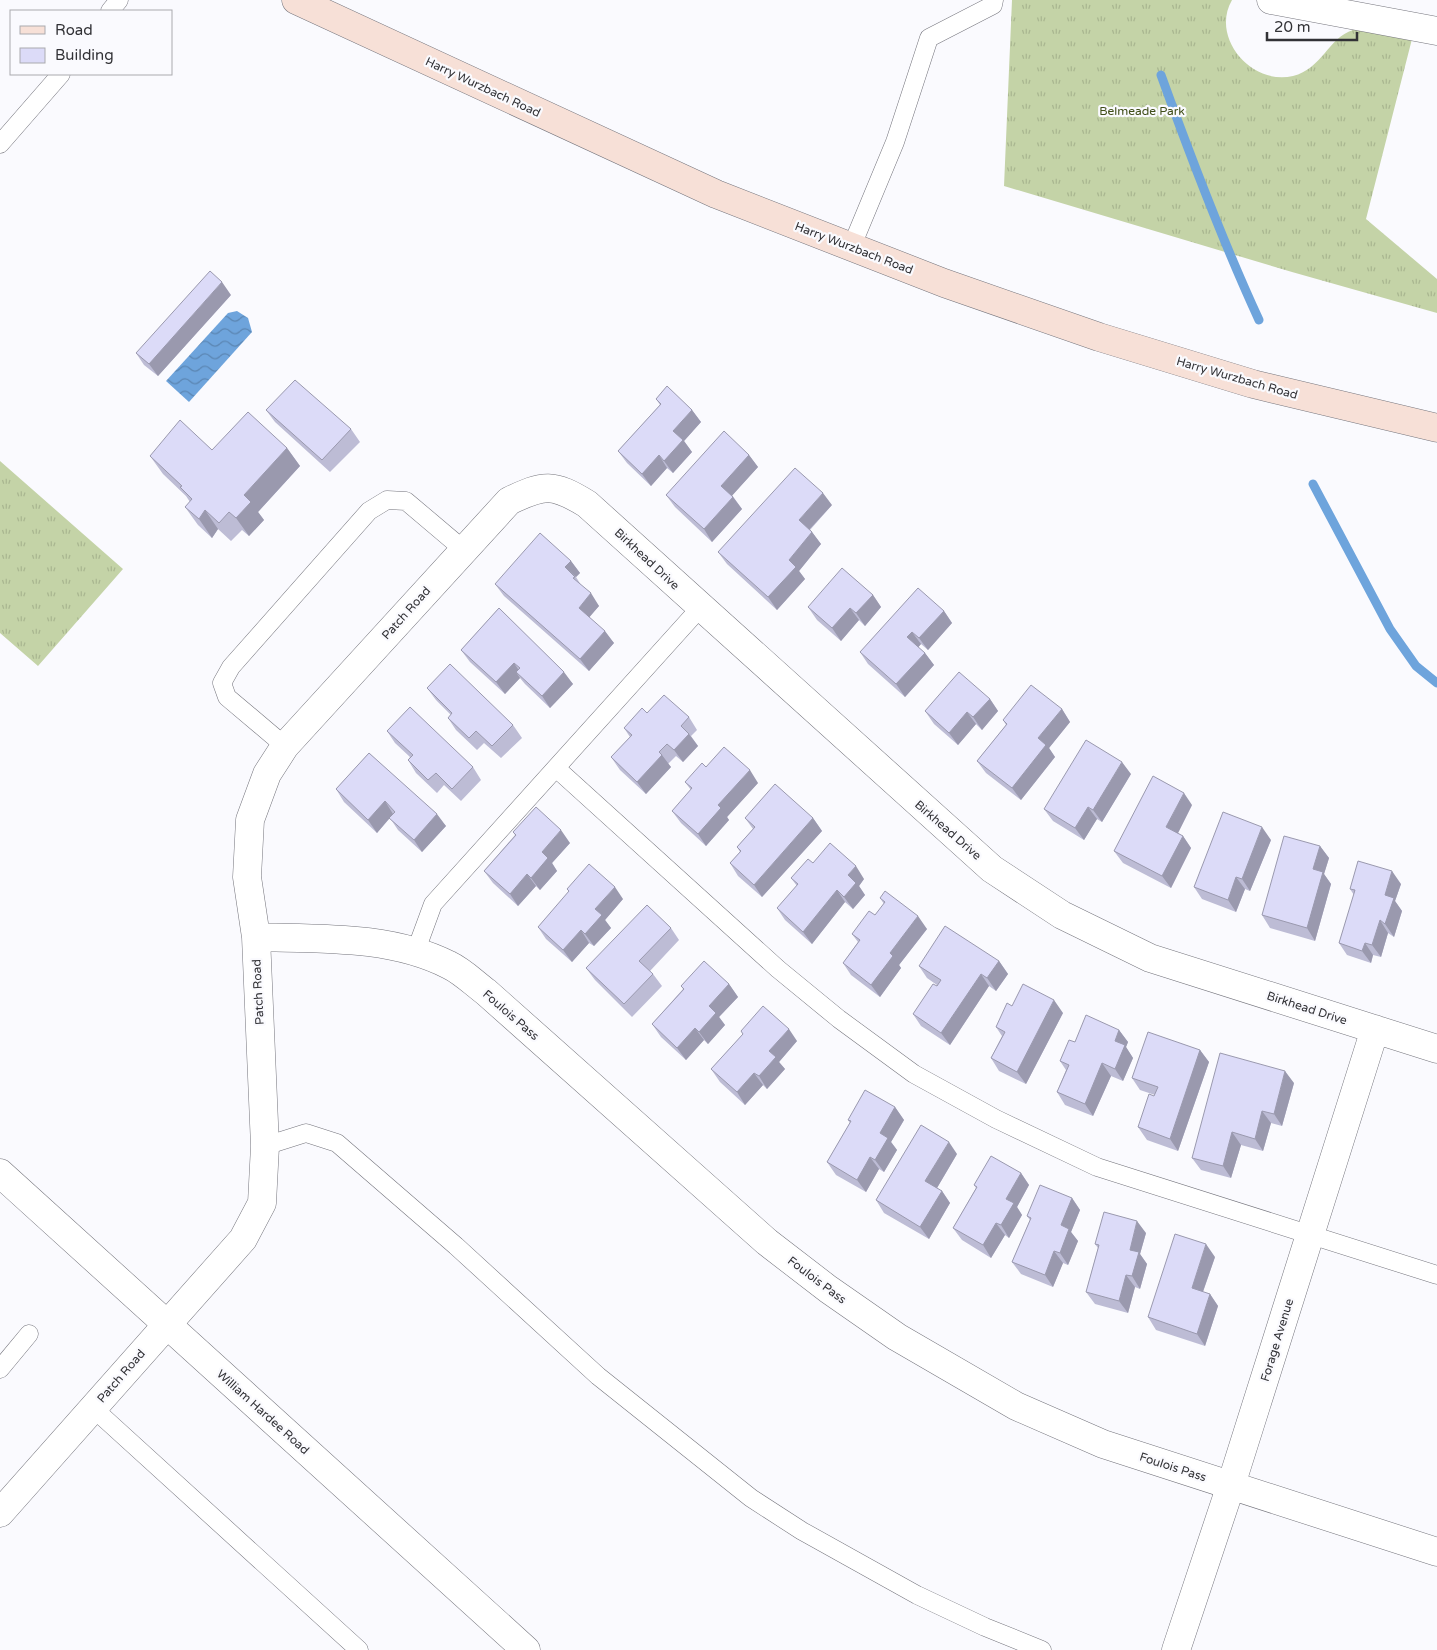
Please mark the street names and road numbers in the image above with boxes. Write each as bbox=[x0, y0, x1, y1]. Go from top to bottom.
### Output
street label: Harry Wurzbach Road bbox=[423, 54, 543, 120]
street label: Harry Wurzbach Road bbox=[793, 219, 915, 277]
street label: Harry Wurzbach Road bbox=[1175, 354, 1299, 402]
street label: Birkhead Drive bbox=[612, 525, 682, 593]
street label: Patch Road bbox=[379, 584, 433, 642]
street label: Birkhead Drive bbox=[912, 797, 984, 863]
street label: Patch Road bbox=[249, 959, 267, 1025]
street label: Foulois Pass bbox=[480, 987, 542, 1043]
street label: Birkhead Drive bbox=[1265, 988, 1349, 1028]
street label: Foulois Pass bbox=[785, 1253, 849, 1307]
street label: Forage Avenue bbox=[1258, 1297, 1296, 1383]
street label: Patch Road bbox=[94, 1347, 148, 1405]
street label: William Hardee Road bbox=[214, 1367, 312, 1457]
street label: Foulois Pass bbox=[1138, 1450, 1208, 1484]

